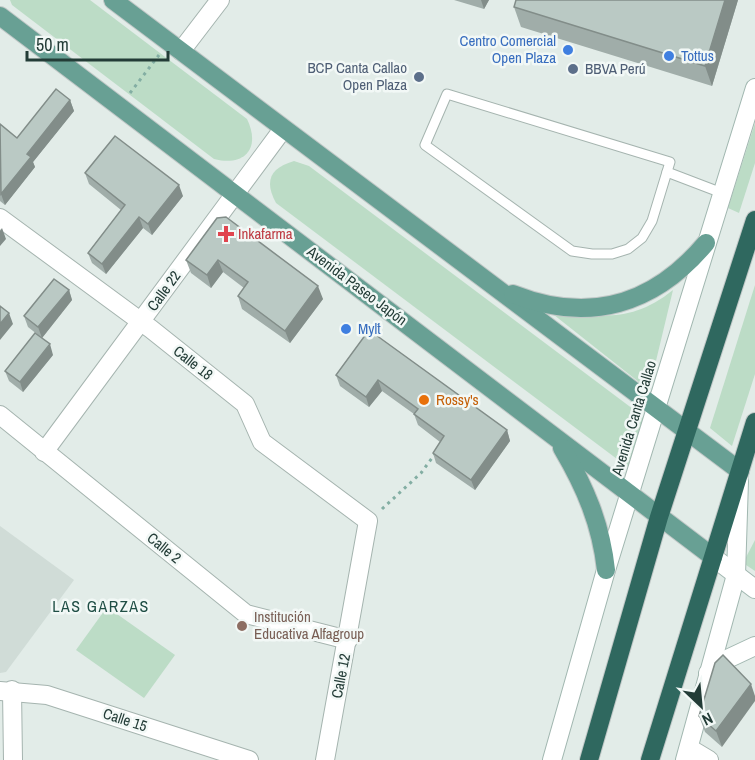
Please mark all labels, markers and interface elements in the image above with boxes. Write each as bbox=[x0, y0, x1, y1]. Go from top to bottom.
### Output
scale bar bbox=[27, 24, 168, 62]
place label: Centro Comercial Open Plaza bbox=[460, 30, 556, 68]
text: 50 m bbox=[36, 32, 69, 57]
marker: Centro Comercial Open Plaza bbox=[561, 43, 575, 57]
place label: Tottus bbox=[681, 45, 714, 66]
marker: Tottus bbox=[662, 49, 676, 63]
place label: BCP Canta Callao Open Plaza bbox=[307, 57, 407, 95]
place label: BBVA Perú bbox=[585, 58, 646, 79]
marker: BBVA Perú bbox=[566, 62, 580, 76]
marker: BCP Canta Callao Open Plaza bbox=[412, 70, 426, 84]
place label: Inkafarma bbox=[238, 223, 293, 244]
marker: Inkafarma bbox=[219, 227, 233, 241]
street label: Avenida Paseo Japón bbox=[302, 240, 412, 330]
street label: Calle 22 bbox=[142, 266, 185, 315]
place label: Myl´t bbox=[358, 318, 381, 339]
marker: Myl´t bbox=[339, 322, 353, 336]
street label: Calle 18 bbox=[169, 340, 218, 385]
street label: Avenida Canta Callao bbox=[606, 358, 661, 479]
place label: Rossy's bbox=[436, 389, 479, 410]
marker: Rossy's bbox=[417, 393, 431, 407]
street label: Calle 2 bbox=[143, 527, 186, 568]
district label: LAS GARZAS bbox=[52, 595, 150, 617]
place label: Institución Educativa Alfagroup bbox=[254, 606, 364, 644]
marker: Institución Educativa Alfagroup bbox=[235, 619, 249, 633]
street label: Calle 12 bbox=[326, 652, 355, 700]
north arrow bbox=[671, 676, 731, 736]
street label: Calle 15 bbox=[100, 703, 150, 737]
text: N bbox=[698, 708, 717, 731]

